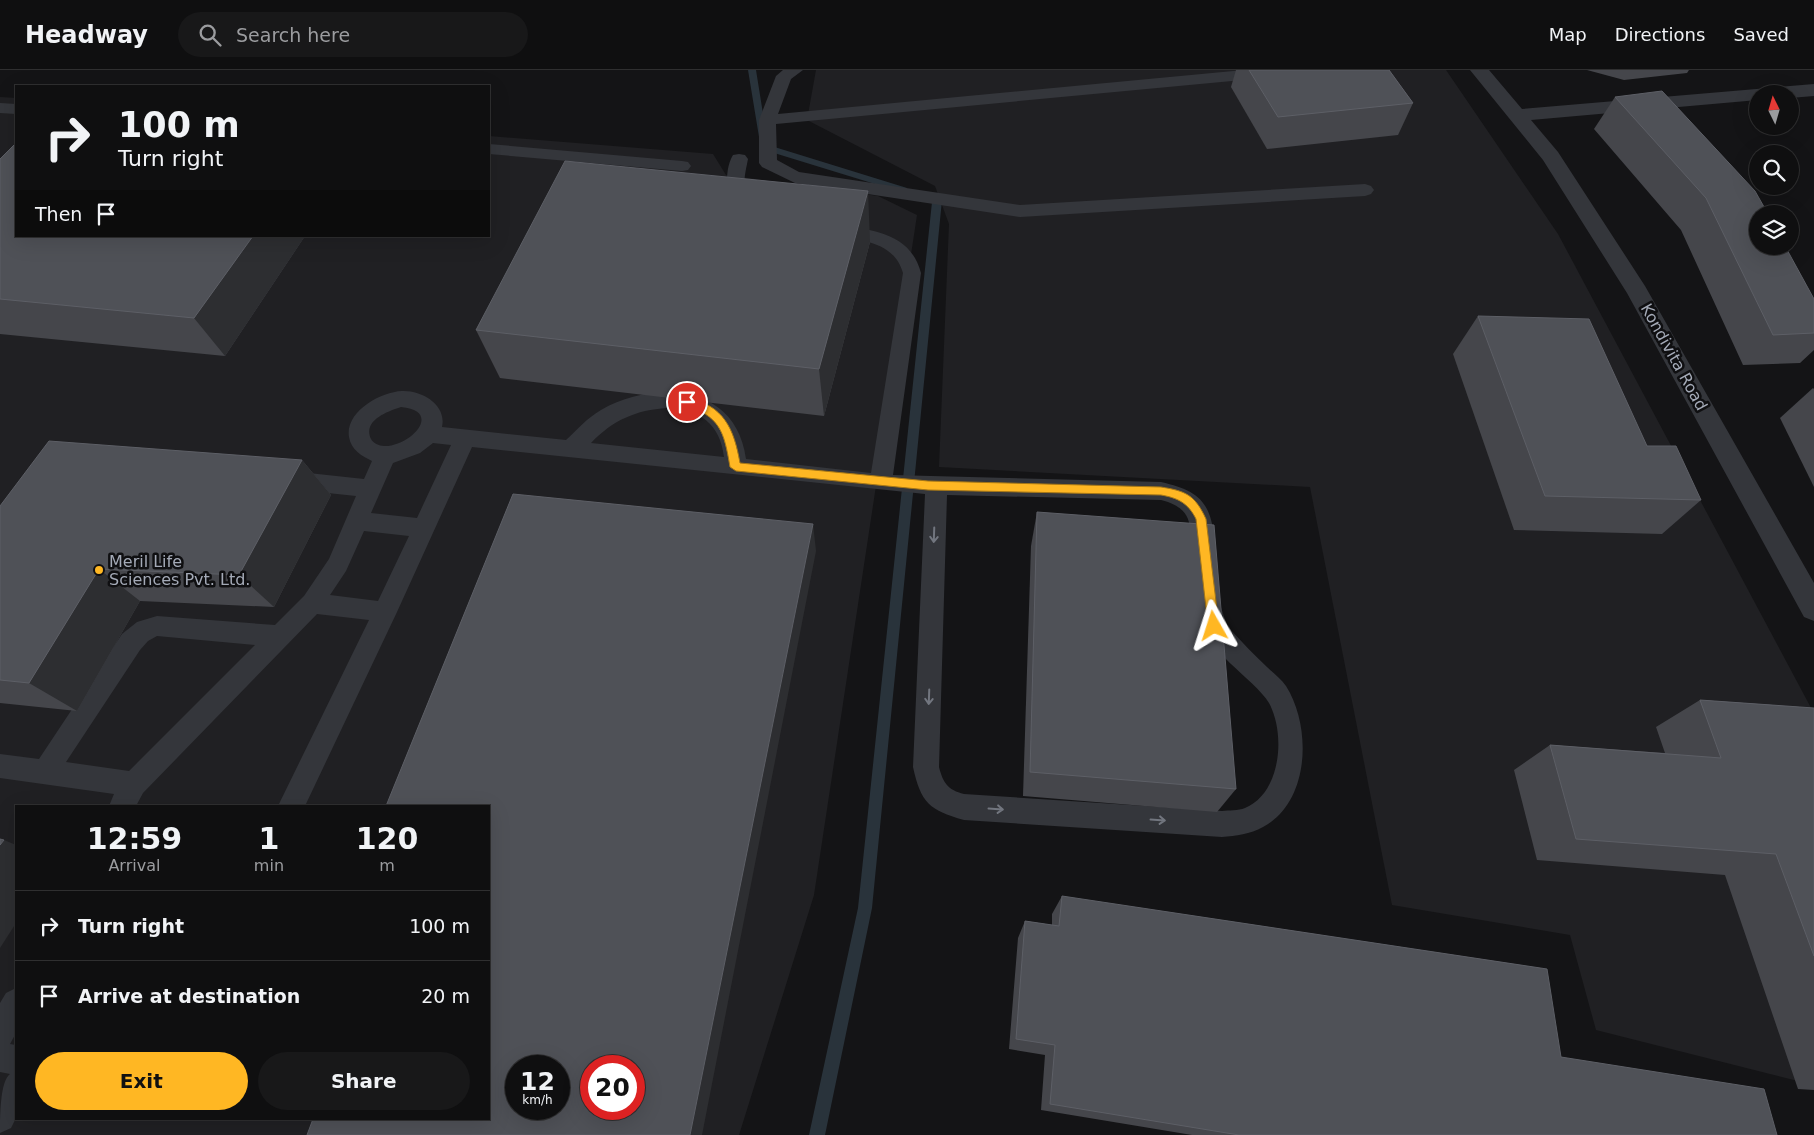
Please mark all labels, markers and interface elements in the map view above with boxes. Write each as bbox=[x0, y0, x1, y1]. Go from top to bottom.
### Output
search box bbox=[178, 12, 528, 57]
text: Headway bbox=[25, 21, 148, 49]
icon: search bbox=[196, 21, 224, 49]
text: Search here bbox=[236, 24, 350, 46]
text: Map bbox=[1549, 24, 1587, 45]
text: Directions bbox=[1615, 24, 1705, 45]
text: Saved bbox=[1733, 24, 1789, 45]
north arrow bbox=[1749, 85, 1799, 135]
map controls bbox=[1749, 85, 1799, 255]
icon: right bbox=[35, 105, 100, 170]
text: 100 m bbox=[118, 105, 240, 145]
button: search bbox=[1749, 145, 1799, 195]
text: Turn right bbox=[118, 146, 223, 171]
icon: arrive bbox=[92, 200, 120, 228]
text: Then bbox=[35, 203, 82, 225]
button: layers bbox=[1749, 205, 1799, 255]
street label: Kondivita Road bbox=[1637, 300, 1711, 414]
pin bbox=[666, 381, 708, 423]
icon: arrive bbox=[673, 388, 701, 416]
one-way arrow bbox=[930, 526, 939, 542]
place label: Meril Life Sciences Pvt. Ltd. bbox=[109, 552, 250, 589]
marker: Meril Life Sciences Pvt. Ltd. bbox=[93, 564, 105, 576]
position arrow bbox=[1187, 599, 1239, 651]
one-way arrow bbox=[924, 689, 933, 705]
one-way arrow bbox=[987, 804, 1003, 814]
one-way arrow bbox=[1149, 815, 1165, 824]
text: 12:59 bbox=[87, 821, 182, 856]
text: 1 bbox=[258, 821, 279, 856]
text: 120 bbox=[356, 821, 418, 856]
text: Arrival bbox=[108, 856, 160, 875]
text: min bbox=[254, 856, 284, 875]
text: m bbox=[379, 856, 395, 875]
icon: right bbox=[35, 912, 63, 940]
text: Turn right bbox=[78, 915, 184, 937]
text: 100 m bbox=[409, 915, 470, 937]
icon: arrive bbox=[35, 982, 63, 1010]
text: Arrive at destination bbox=[78, 985, 300, 1007]
text: 20 m bbox=[421, 985, 470, 1007]
button: Exit bbox=[35, 1052, 248, 1110]
button: Share bbox=[258, 1052, 470, 1110]
speed limit sign: 20 bbox=[580, 1055, 645, 1120]
text: 12 bbox=[520, 1067, 555, 1096]
text: km/h bbox=[522, 1093, 553, 1107]

